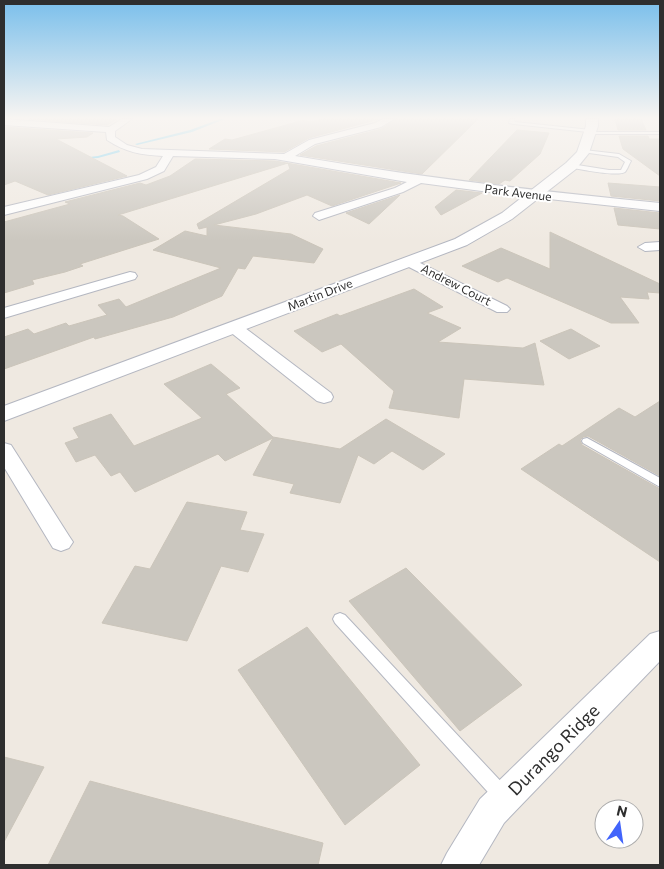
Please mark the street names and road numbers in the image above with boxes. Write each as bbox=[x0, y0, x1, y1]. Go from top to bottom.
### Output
street label: Park Avenue bbox=[484, 181, 552, 203]
street label: Andrew Court bbox=[419, 260, 494, 308]
street label: Martin Drive bbox=[285, 275, 354, 313]
street label: Durango Ridge bbox=[503, 699, 603, 799]

